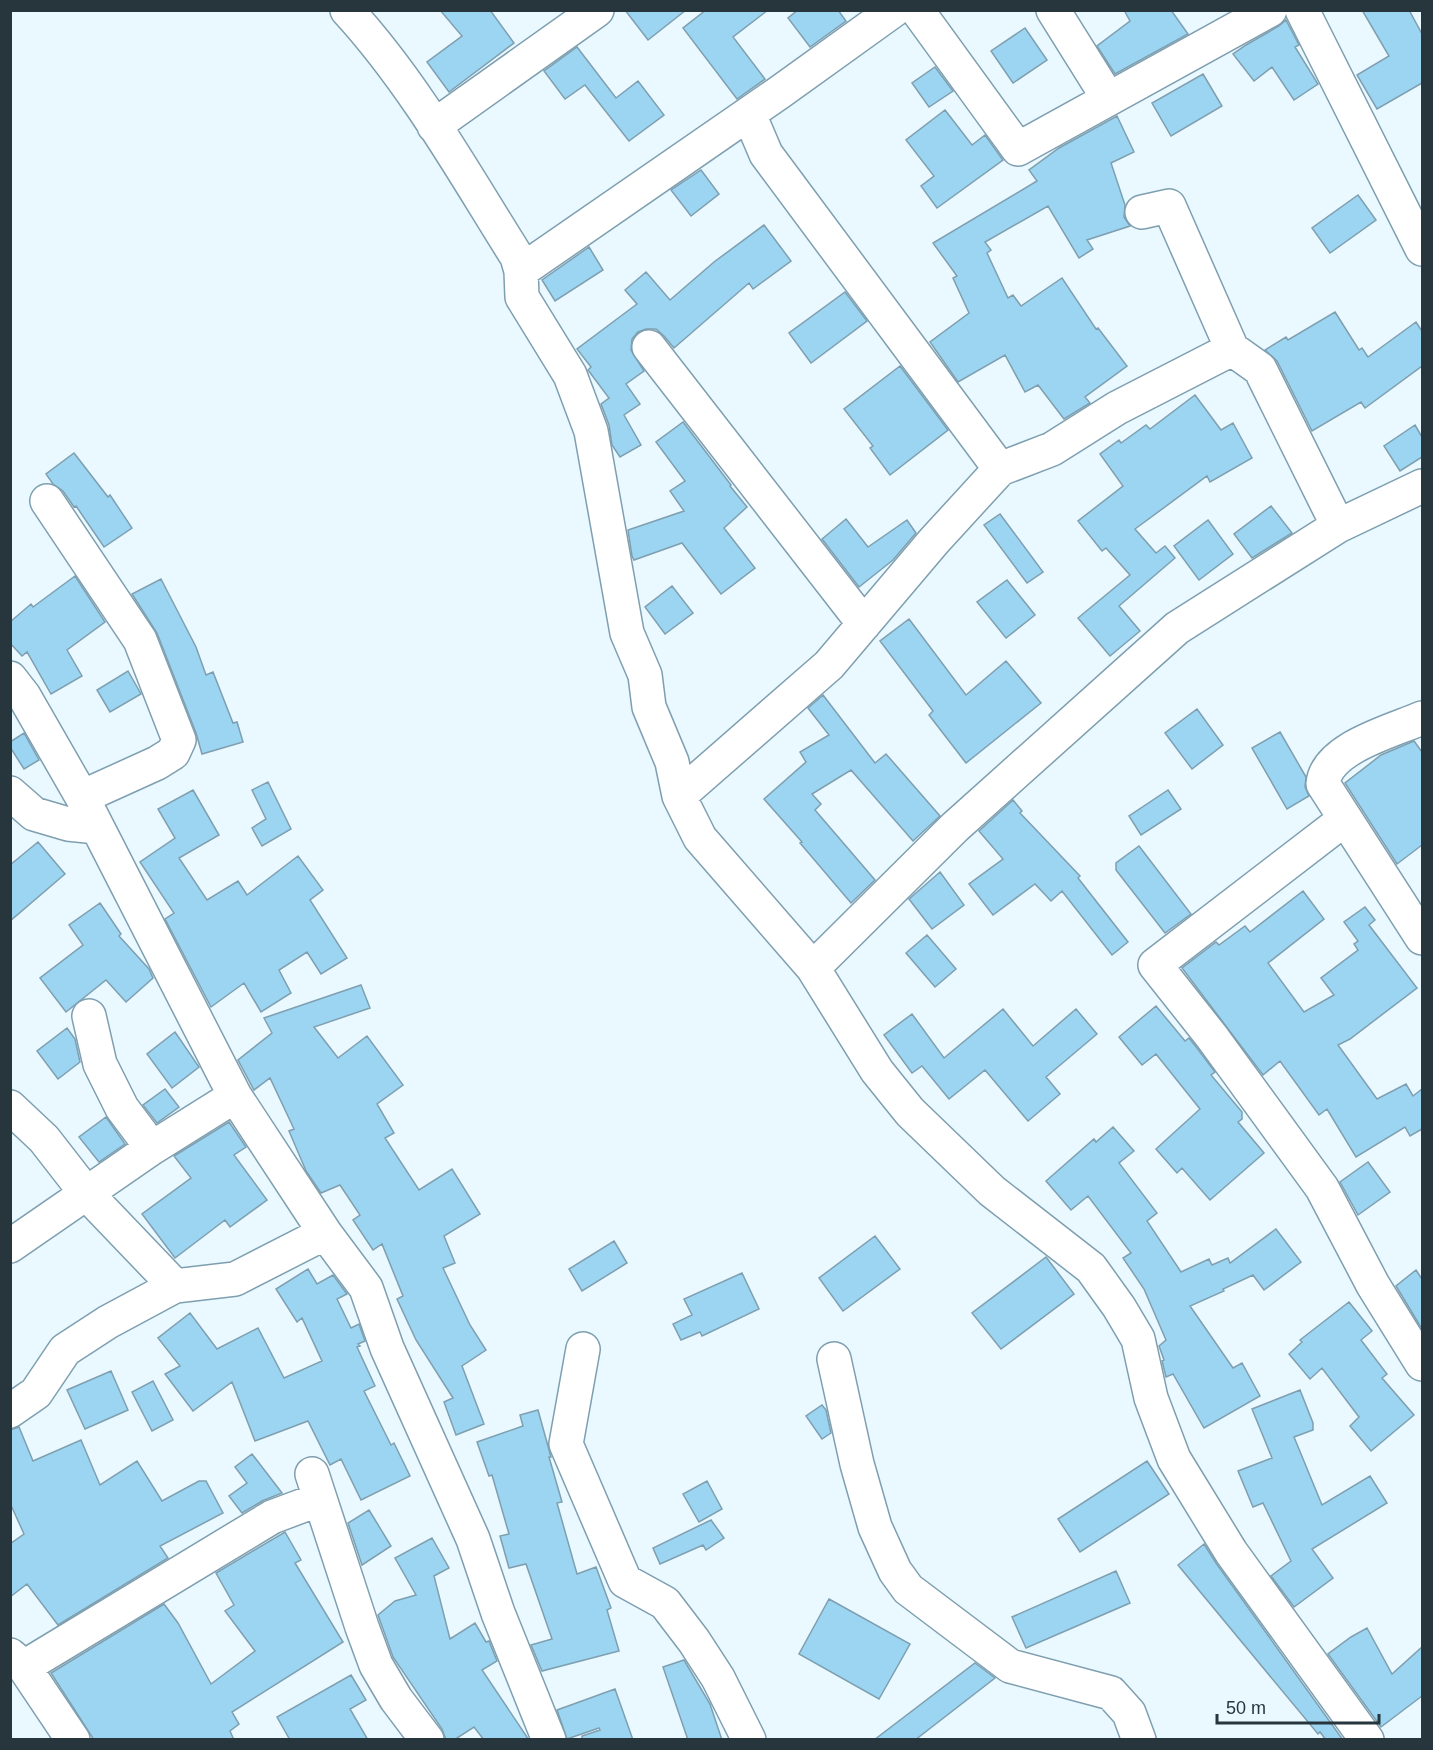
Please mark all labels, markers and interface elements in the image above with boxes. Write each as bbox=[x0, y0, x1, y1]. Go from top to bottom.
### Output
scale bar bbox=[1217, 1687, 1379, 1725]
text: 50 m bbox=[1226, 1698, 1266, 1718]

